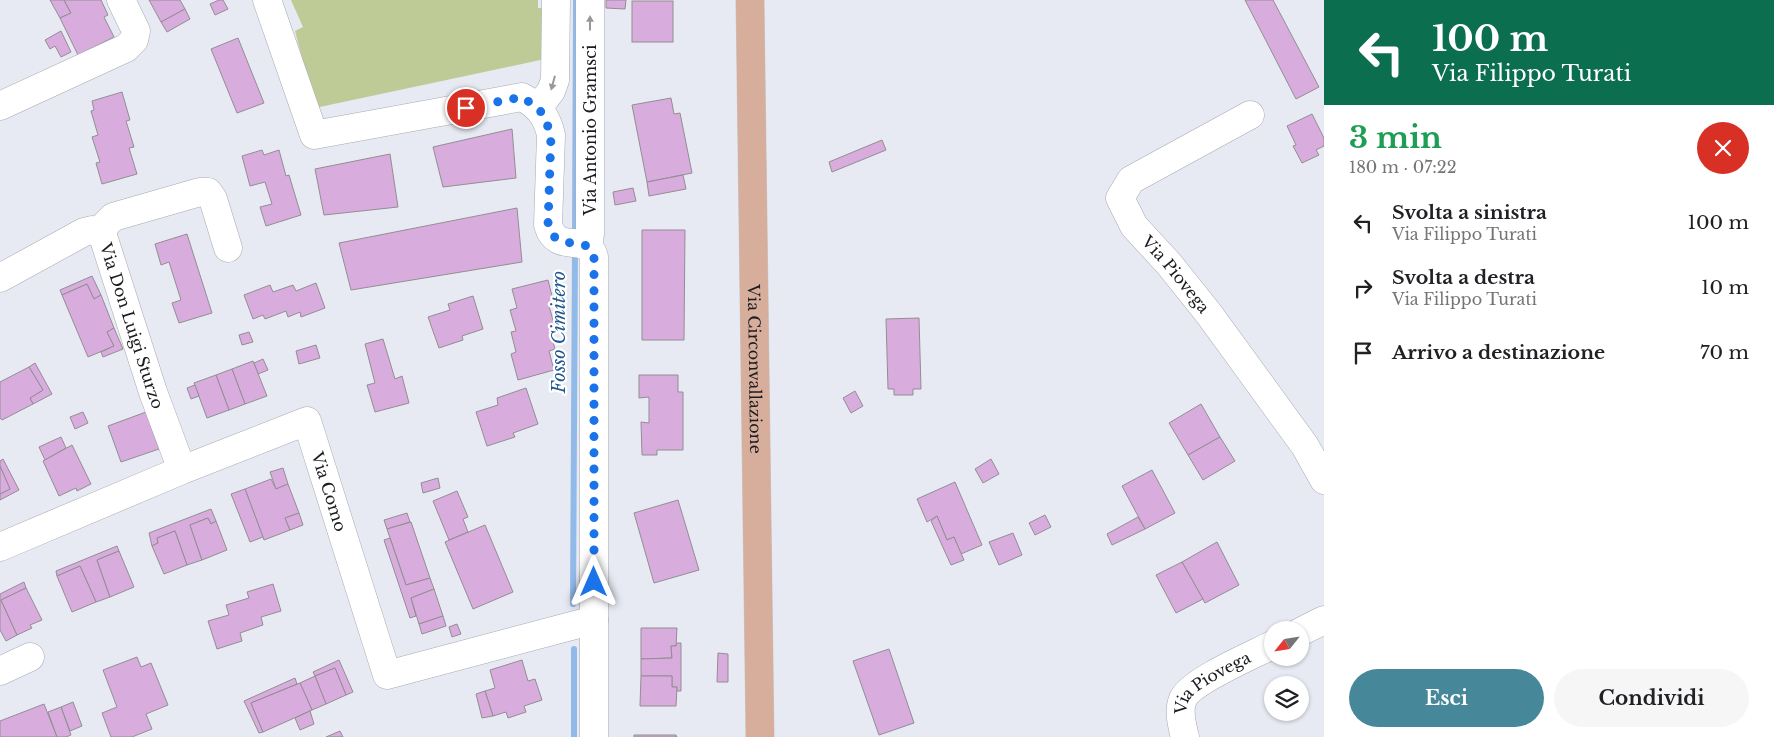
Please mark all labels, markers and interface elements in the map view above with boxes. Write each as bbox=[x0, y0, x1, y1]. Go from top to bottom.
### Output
one-way arrow bbox=[586, 15, 594, 31]
text: 100 m bbox=[1432, 17, 1548, 60]
icon: left bbox=[1349, 20, 1414, 85]
street label: Via Antonio Gramsci bbox=[580, 44, 600, 216]
text: Via Filippo Turati bbox=[1432, 60, 1631, 87]
one-way arrow bbox=[548, 76, 556, 91]
pin bbox=[445, 87, 487, 129]
icon: arrive bbox=[452, 94, 480, 122]
text: 3 min bbox=[1349, 119, 1442, 156]
button: close bbox=[1697, 122, 1749, 174]
text: 180 m · 07:22 bbox=[1349, 157, 1457, 177]
text: Svolta a sinistra bbox=[1392, 201, 1547, 224]
icon: left bbox=[1349, 209, 1377, 237]
text: 100 m bbox=[1688, 211, 1749, 234]
text: Via Filippo Turati bbox=[1392, 224, 1537, 244]
street label: Via Piovega bbox=[1137, 231, 1214, 317]
street label: Via Don Luigi Sturzo bbox=[96, 240, 168, 411]
text: Svolta a destra bbox=[1392, 266, 1535, 289]
water label: Fosso Cimitero bbox=[548, 271, 570, 394]
icon: right bbox=[1349, 274, 1377, 302]
text: 10 m bbox=[1701, 276, 1749, 299]
street label: Via Circonvallazione bbox=[744, 283, 766, 454]
text: Via Filippo Turati bbox=[1392, 289, 1537, 309]
icon: arrive bbox=[1349, 339, 1377, 367]
text: Arrivo a destinazione bbox=[1392, 341, 1605, 364]
text: 70 m bbox=[1700, 341, 1749, 364]
street label: Via Como bbox=[307, 449, 351, 534]
position arrow bbox=[567, 555, 619, 607]
north arrow bbox=[1264, 621, 1309, 666]
map controls bbox=[1264, 621, 1309, 721]
street label: Via Piovega bbox=[1170, 647, 1254, 716]
button: Esci bbox=[1349, 669, 1544, 727]
button: Condividi bbox=[1554, 669, 1749, 727]
button: layers bbox=[1264, 676, 1309, 721]

